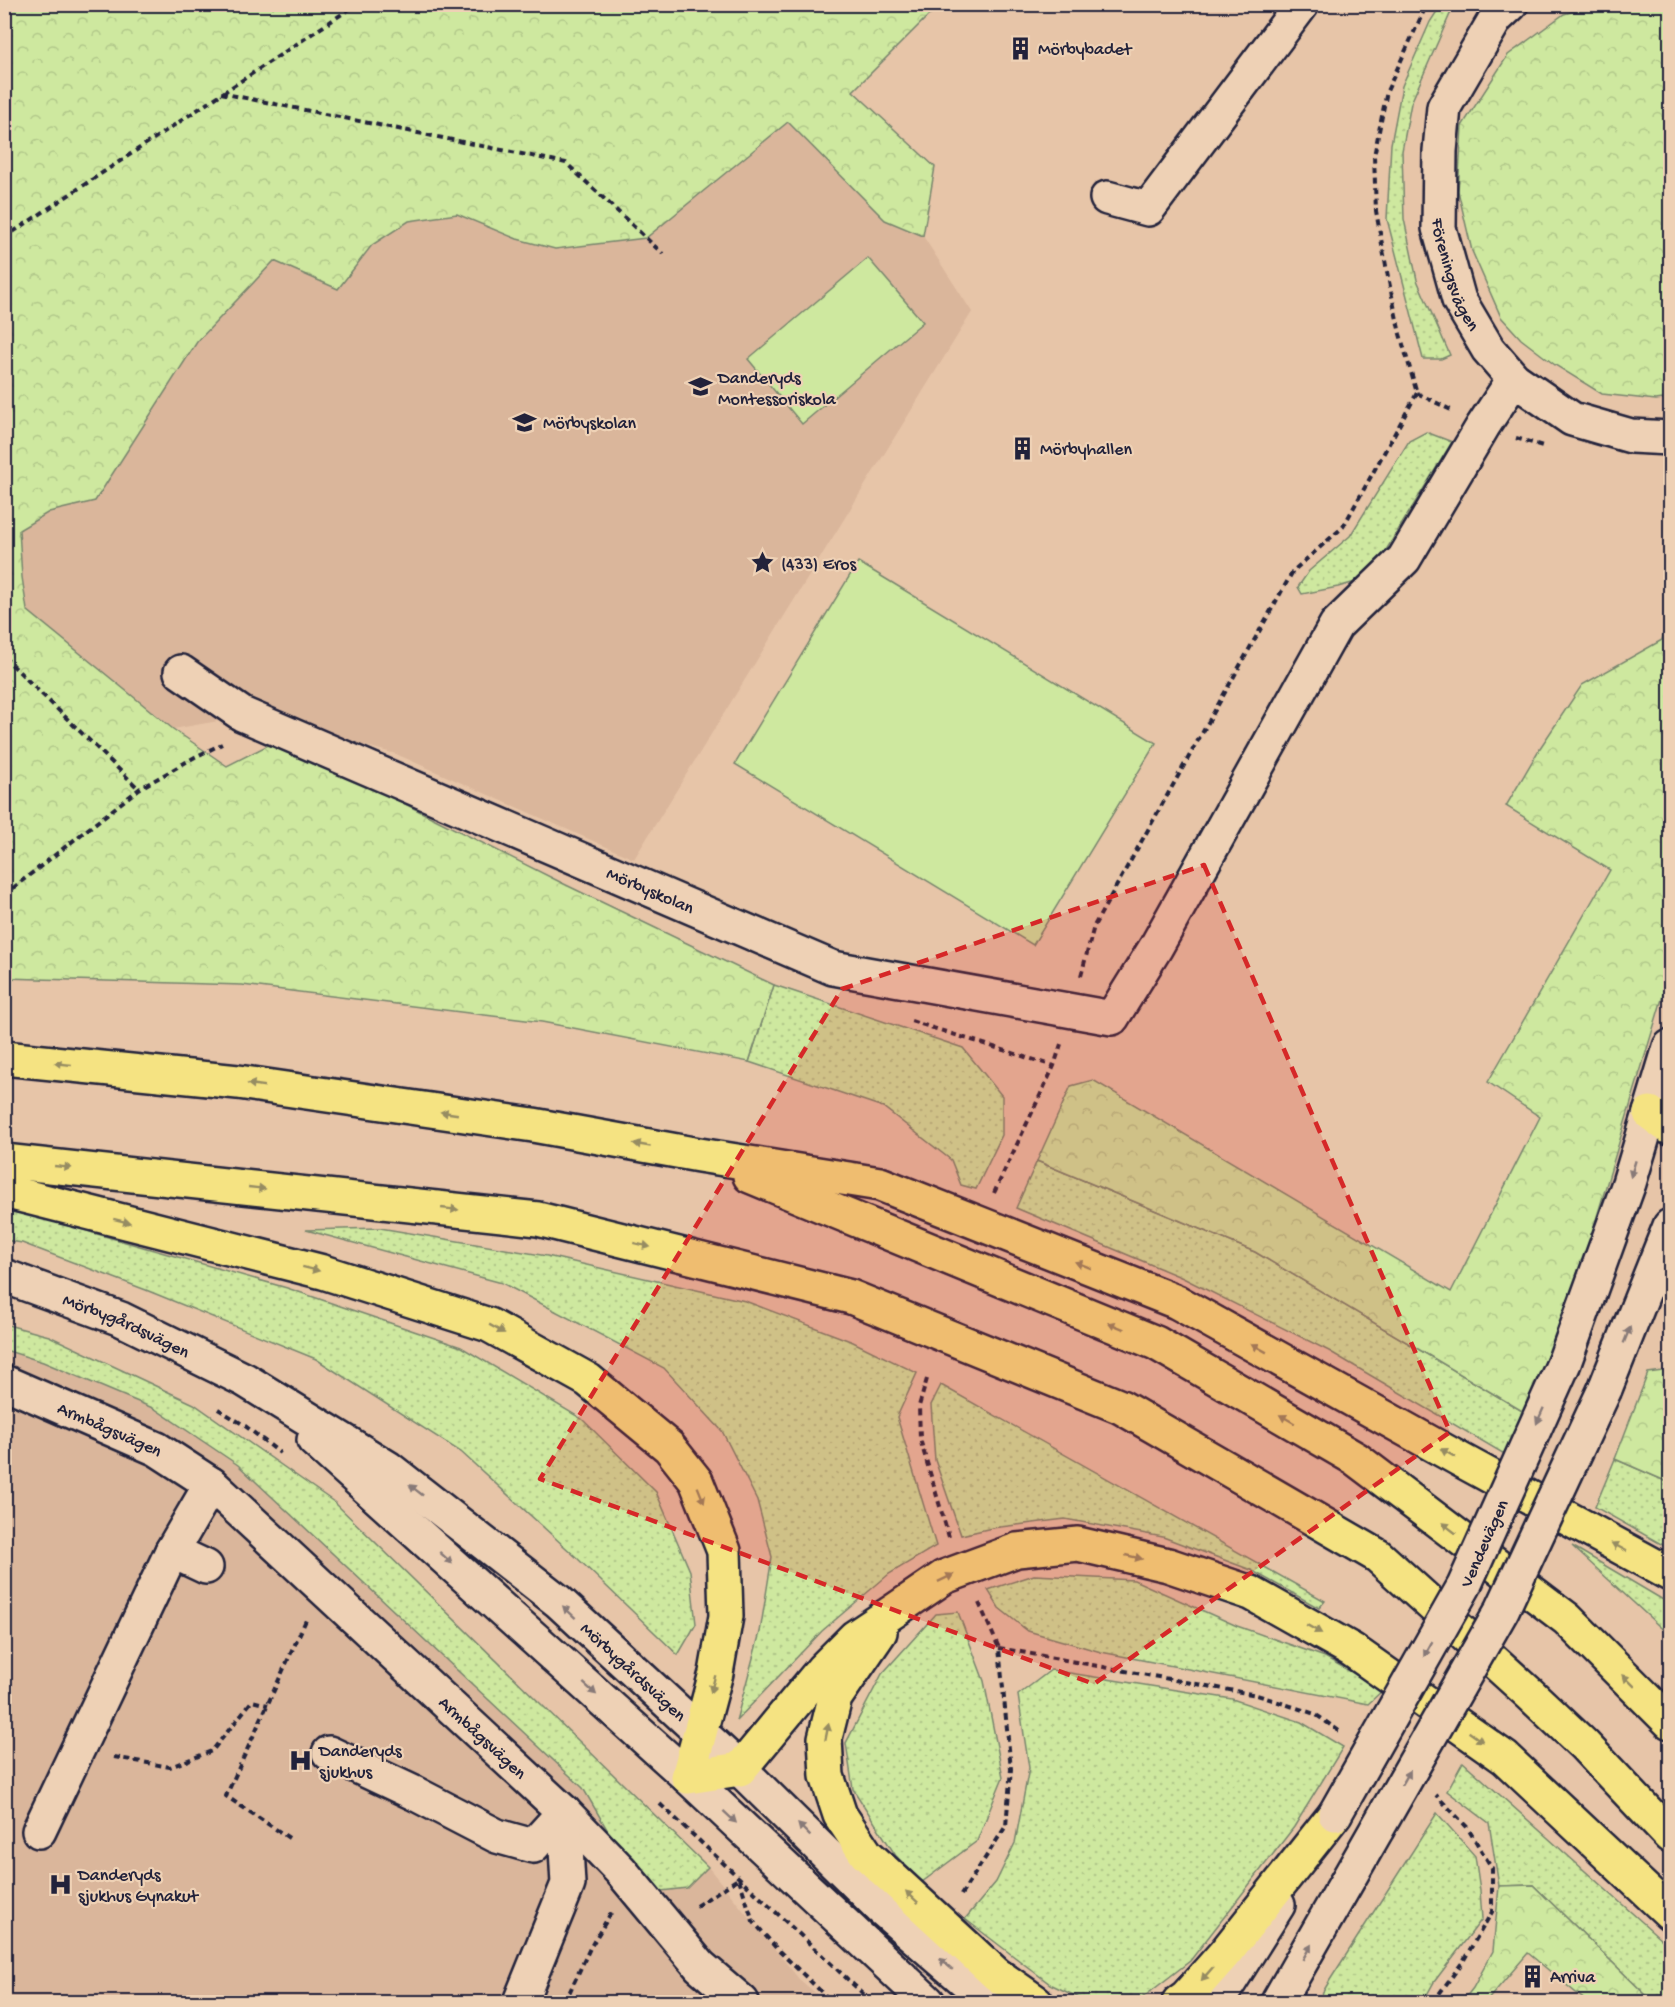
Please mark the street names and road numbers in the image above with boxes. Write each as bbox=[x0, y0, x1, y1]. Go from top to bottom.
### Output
street label: Föreningsvägen bbox=[1426, 217, 1483, 336]
street label: Mörbyskolan bbox=[603, 864, 697, 920]
street label: Mörbygårdsvägen bbox=[59, 1290, 193, 1364]
street label: Armbågsvägen bbox=[54, 1399, 166, 1463]
street label: Vendevägen bbox=[1456, 1497, 1514, 1592]
street label: Mörbygårdsvägen bbox=[575, 1619, 690, 1727]
street label: Armbågsvägen bbox=[433, 1693, 530, 1785]

